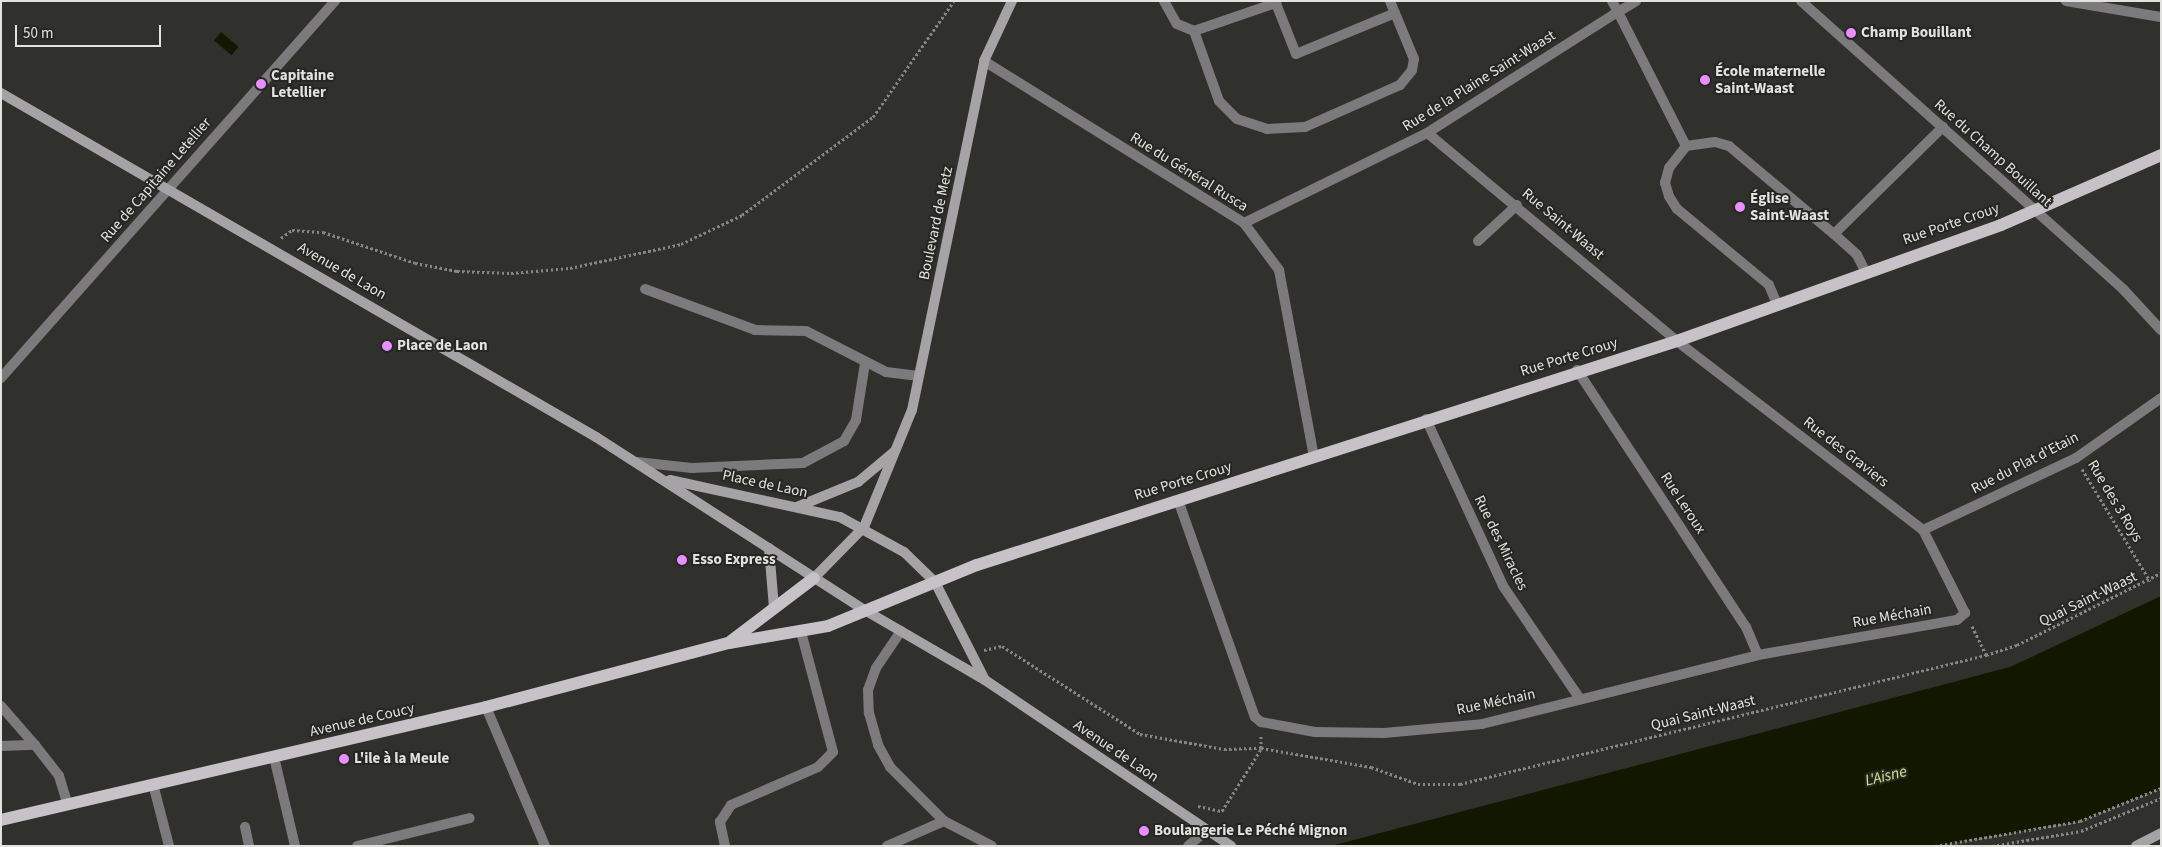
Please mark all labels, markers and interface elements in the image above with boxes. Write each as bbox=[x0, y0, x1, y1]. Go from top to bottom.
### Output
scale bar bbox=[18, 15, 164, 47]
text: 50 m bbox=[23, 23, 53, 44]
place label: Champ Bouillant bbox=[1861, 24, 1972, 42]
street label: Rue de la Plaine Saint-Waast bbox=[1399, 27, 1559, 135]
marker: Champ Bouillant bbox=[1845, 27, 1857, 39]
place label: École maternelle Saint-Waast bbox=[1715, 62, 1825, 97]
place label: Capitaine Letellier bbox=[271, 66, 334, 101]
marker: École maternelle Saint-Waast bbox=[1699, 74, 1711, 86]
marker: Capitaine Letellier bbox=[255, 78, 267, 90]
street label: Rue du Champ Bouillant bbox=[1931, 95, 2055, 211]
street label: Rue de Capitaine Letellier bbox=[97, 114, 215, 246]
street label: Rue du Général Rusca bbox=[1127, 128, 1251, 216]
street label: Boulevard de Metz bbox=[915, 165, 957, 281]
street label: Rue Saint-Waast bbox=[1518, 184, 1608, 264]
place label: Église Saint-Waast bbox=[1750, 189, 1829, 224]
street label: Rue Porte Crouy bbox=[1900, 199, 2002, 249]
marker: Église Saint-Waast bbox=[1734, 201, 1746, 213]
street label: Avenue de Laon bbox=[295, 238, 389, 304]
street label: Rue Porte Crouy bbox=[1518, 334, 1620, 380]
place label: Place de Laon bbox=[397, 337, 487, 355]
marker: Place de Laon bbox=[381, 340, 393, 352]
street label: Rue des Graviers bbox=[1800, 413, 1892, 491]
street label: Rue du Plat d'Etain bbox=[1968, 428, 2082, 498]
street label: Rue des 3 Roys bbox=[2083, 457, 2147, 545]
street label: Rue Porte Crouy bbox=[1132, 458, 1234, 504]
street label: Place de Laon bbox=[721, 466, 809, 502]
street label: Rue Leroux bbox=[1656, 469, 1710, 537]
street label: Rue des Miracles bbox=[1470, 493, 1532, 593]
place label: Esso Express bbox=[692, 551, 776, 569]
marker: Esso Express bbox=[676, 554, 688, 566]
street label: Quai Saint-Waast bbox=[2036, 568, 2140, 630]
street label: Rue Méchain bbox=[1851, 600, 1933, 632]
street label: Rue Méchain bbox=[1455, 685, 1537, 719]
street label: Quai Saint-Waast bbox=[1649, 691, 1757, 735]
street label: Avenue de Coucy bbox=[308, 699, 416, 741]
street label: Avenue de Laon bbox=[1070, 716, 1162, 786]
place label: L'ile à la Meule bbox=[354, 750, 449, 768]
marker: L'ile à la Meule bbox=[338, 753, 350, 765]
water label: L'Aisne bbox=[1863, 762, 1909, 790]
place label: Boulangerie Le Péché Mignon bbox=[1154, 822, 1347, 840]
marker: Boulangerie Le Péché Mignon bbox=[1138, 825, 1150, 837]

